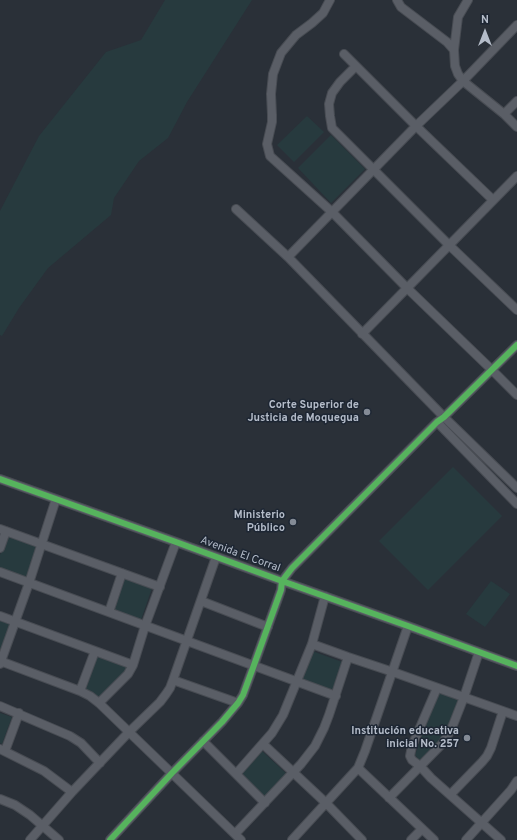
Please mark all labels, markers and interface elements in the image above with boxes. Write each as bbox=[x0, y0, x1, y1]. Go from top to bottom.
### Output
north arrow bbox=[465, 12, 505, 52]
text: N bbox=[481, 13, 489, 27]
place label: Corte Superior de Justicia de Moquegua bbox=[247, 399, 359, 425]
marker: Corte Superior de Justicia de Moquegua bbox=[362, 407, 372, 417]
place label: Ministerio Público bbox=[234, 509, 285, 535]
marker: Ministerio Público bbox=[288, 517, 298, 527]
street label: Avenida El Corral bbox=[198, 534, 282, 576]
place label: Institución educativa inicial No. 257 bbox=[351, 725, 459, 751]
marker: Institución educativa inicial No. 257 bbox=[462, 733, 472, 743]

